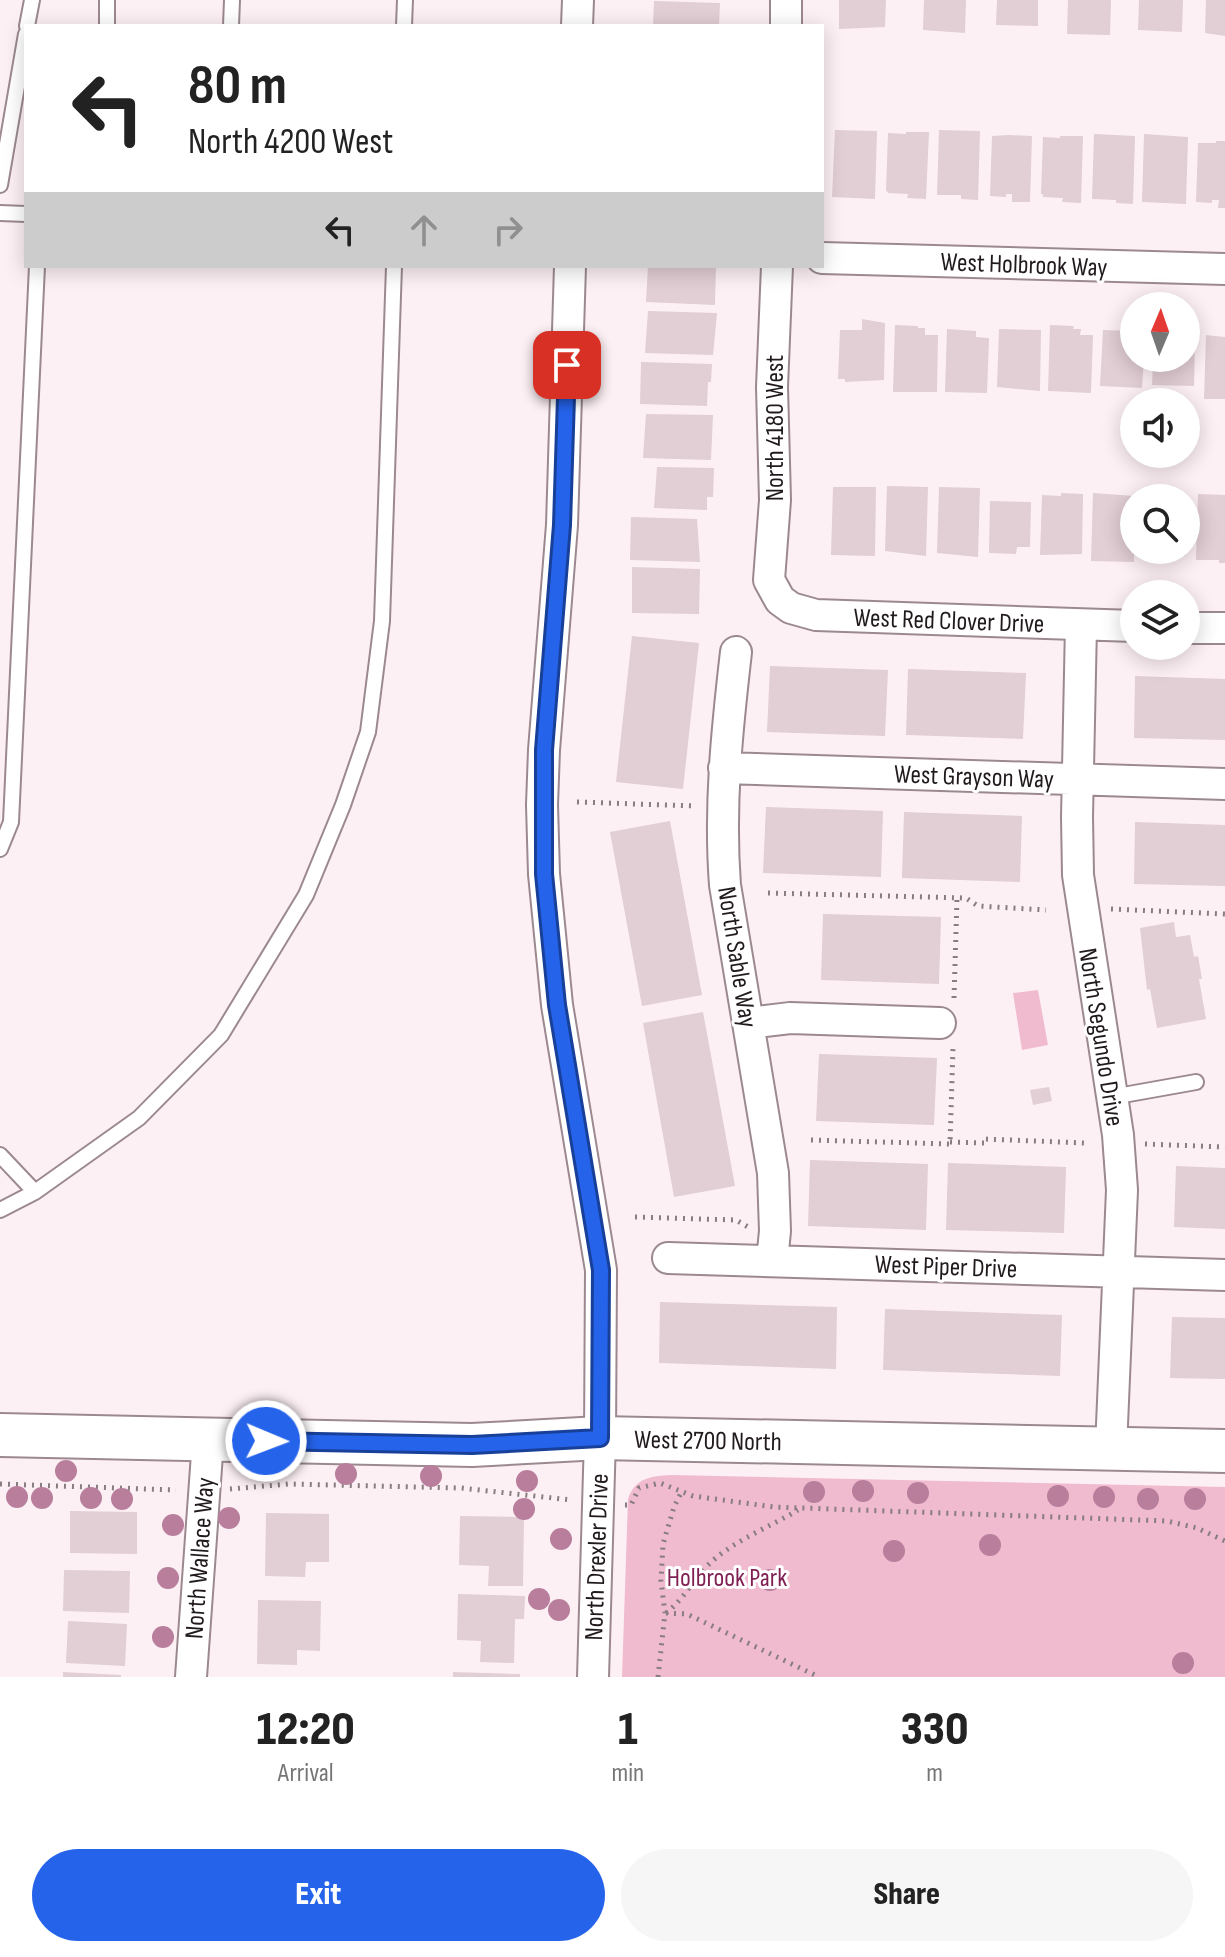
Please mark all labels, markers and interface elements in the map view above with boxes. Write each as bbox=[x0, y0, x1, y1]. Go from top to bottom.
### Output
text: 80 m bbox=[188, 53, 287, 120]
icon: left bbox=[56, 56, 160, 160]
text: North 4200 West bbox=[188, 121, 393, 164]
icon: left bbox=[318, 208, 362, 252]
icon: ahead bbox=[402, 208, 446, 252]
icon: right bbox=[486, 208, 530, 252]
street label: West Holbrook Way bbox=[940, 247, 1108, 284]
north arrow bbox=[1120, 292, 1200, 372]
map controls bbox=[1120, 292, 1200, 660]
pin bbox=[533, 331, 601, 399]
icon: arrive bbox=[545, 343, 589, 387]
street label: North 4180 West bbox=[760, 355, 791, 501]
button: sound bbox=[1120, 388, 1200, 468]
button: search bbox=[1120, 484, 1200, 564]
button: layers bbox=[1120, 580, 1200, 660]
street label: West Red Clover Drive bbox=[853, 603, 1045, 640]
street label: West Grayson Way bbox=[894, 759, 1054, 796]
street label: North Sable Way bbox=[710, 884, 763, 1030]
street label: North Segundo Drive bbox=[1071, 946, 1130, 1129]
street label: West Piper Drive bbox=[874, 1250, 1018, 1285]
position arrow bbox=[224, 1399, 308, 1483]
street label: West 2700 North bbox=[634, 1425, 782, 1458]
street label: North Drexler Drive bbox=[579, 1473, 616, 1641]
street label: North Wallace Way bbox=[179, 1476, 222, 1640]
park label: Holbrook Park bbox=[667, 1563, 787, 1594]
text: 12:20 bbox=[257, 1701, 355, 1758]
text: 1 bbox=[618, 1701, 638, 1758]
text: 330 bbox=[901, 1701, 968, 1758]
text: Arrival bbox=[278, 1758, 334, 1789]
text: min bbox=[611, 1758, 644, 1789]
text: m bbox=[926, 1758, 943, 1789]
button: Exit bbox=[32, 1849, 605, 1941]
button: Share bbox=[621, 1849, 1193, 1941]

